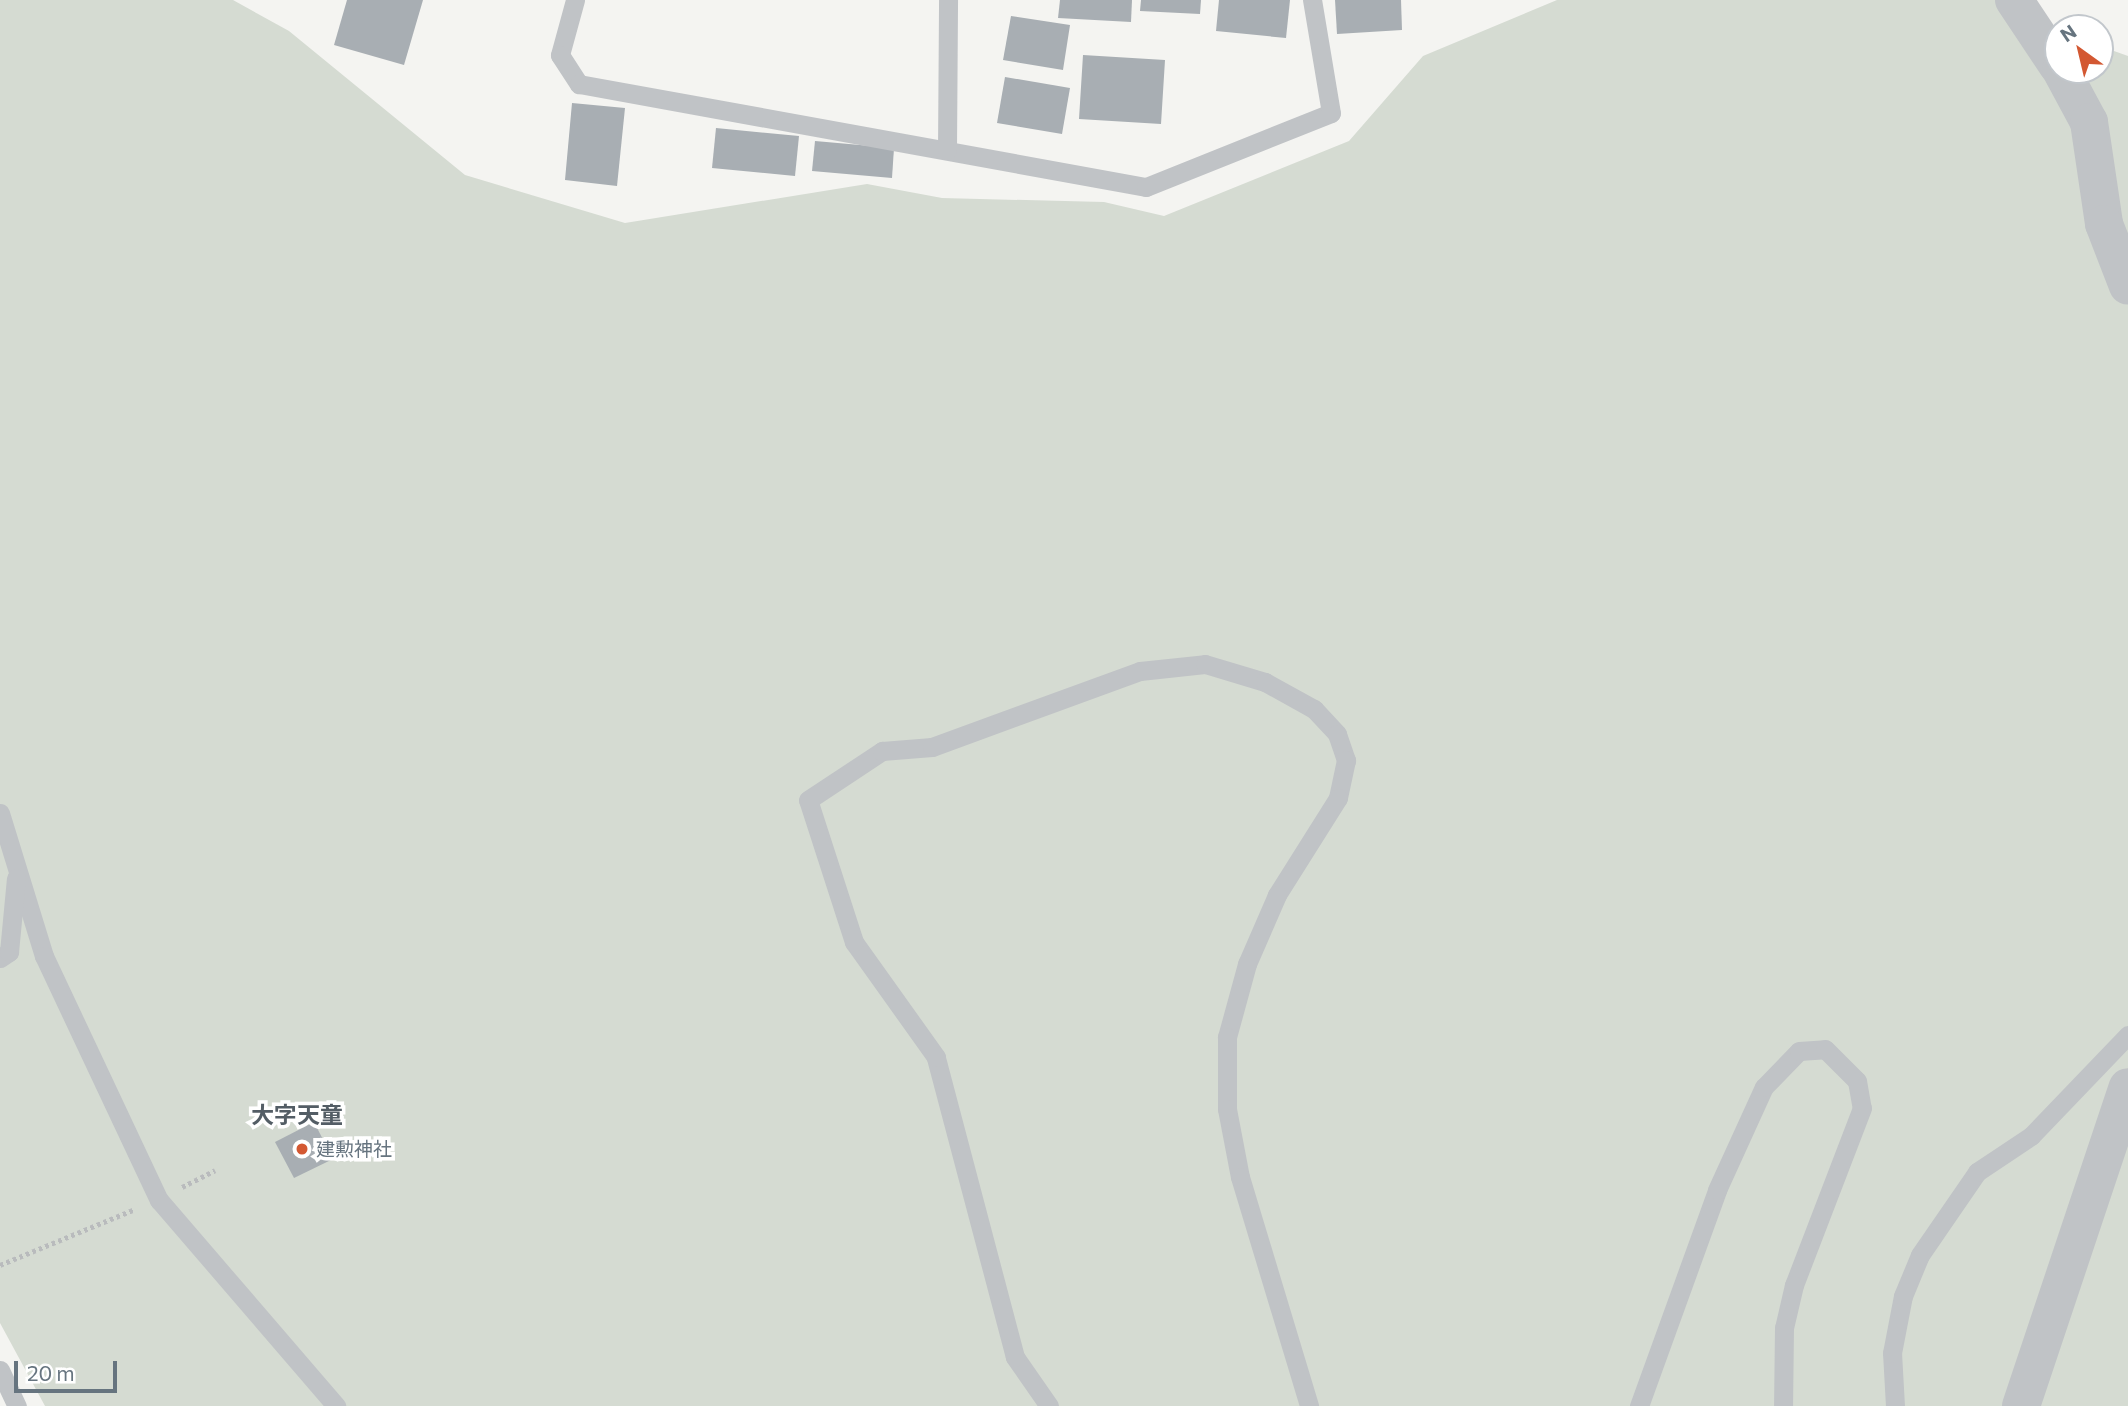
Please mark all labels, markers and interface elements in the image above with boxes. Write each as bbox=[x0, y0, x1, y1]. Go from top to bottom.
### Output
north arrow bbox=[2044, 14, 2114, 84]
text: N bbox=[2056, 19, 2080, 46]
district label: 大字天童 bbox=[251, 1100, 343, 1128]
place label: 建勲神社 bbox=[316, 1138, 392, 1160]
marker: 建勲神社 bbox=[294, 1141, 310, 1157]
scale bar bbox=[18, 1346, 121, 1390]
text: 20 m bbox=[27, 1360, 75, 1385]

